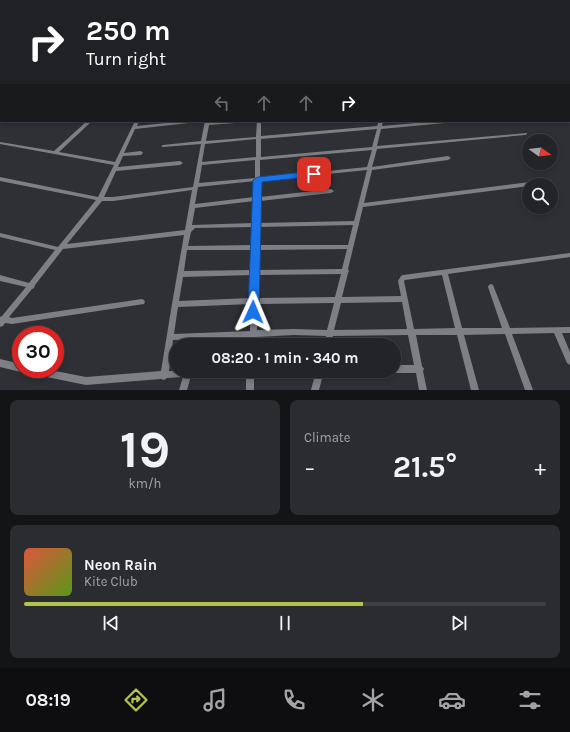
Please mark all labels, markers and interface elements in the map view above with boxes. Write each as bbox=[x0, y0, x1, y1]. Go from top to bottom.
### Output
text: 250 m bbox=[86, 14, 171, 47]
icon: right bbox=[20, 16, 72, 68]
text: Turn right bbox=[86, 48, 166, 70]
icon: left bbox=[211, 92, 233, 114]
icon: ahead bbox=[253, 92, 275, 114]
icon: ahead bbox=[295, 92, 317, 114]
icon: right bbox=[337, 92, 359, 114]
north arrow bbox=[522, 134, 558, 170]
map controls bbox=[522, 134, 558, 214]
pin bbox=[297, 157, 331, 191]
icon: arrive bbox=[303, 163, 325, 185]
button: search bbox=[522, 178, 558, 214]
position arrow bbox=[232, 291, 274, 333]
speed limit sign: 30 bbox=[12, 326, 64, 378]
text: 08:20 · 1 min · 340 m bbox=[212, 349, 358, 367]
text: 19 bbox=[120, 419, 170, 480]
text: Climate bbox=[304, 430, 350, 445]
text: 21.5° bbox=[393, 449, 457, 485]
text: − bbox=[304, 455, 316, 481]
text: + bbox=[534, 455, 546, 481]
text: km/h bbox=[129, 476, 161, 491]
text: Neon Rain bbox=[84, 556, 157, 574]
text: Kite Club bbox=[84, 574, 138, 589]
icon: previous bbox=[100, 612, 122, 634]
icon: pause bbox=[274, 612, 296, 634]
icon: next bbox=[448, 612, 470, 634]
icon: directions bbox=[122, 686, 150, 714]
icon: music bbox=[201, 686, 229, 714]
icon: phone bbox=[280, 686, 308, 714]
icon: climate bbox=[359, 686, 387, 714]
icon: car bbox=[438, 686, 466, 714]
icon: filters bbox=[516, 686, 544, 714]
text: 08:19 bbox=[25, 689, 71, 711]

